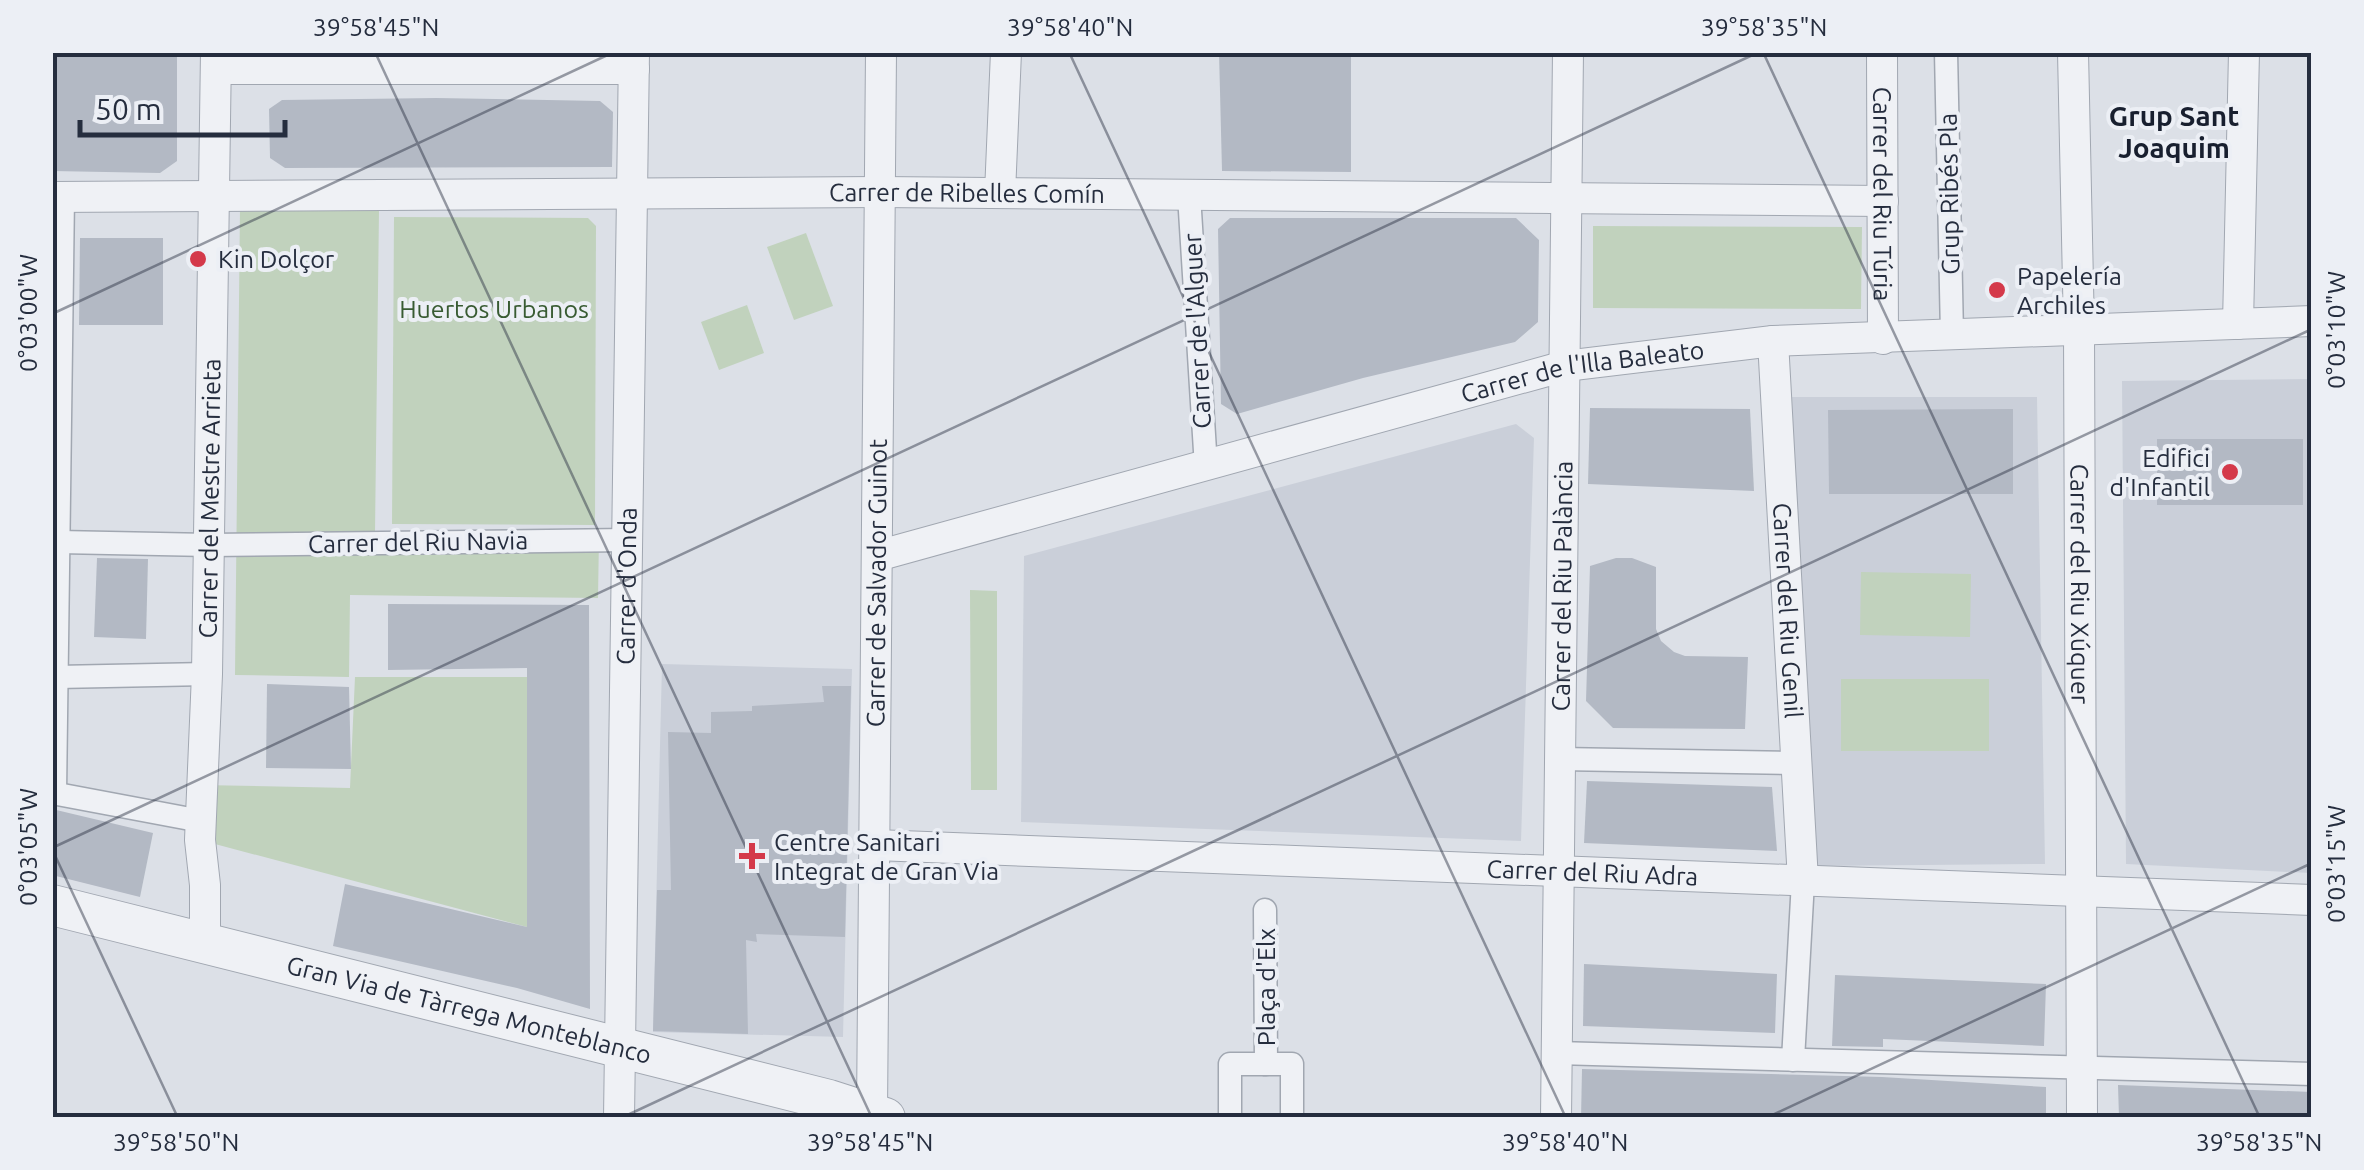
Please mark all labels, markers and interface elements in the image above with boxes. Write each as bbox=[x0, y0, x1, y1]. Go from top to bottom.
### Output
text: 39°58'45"N bbox=[313, 13, 439, 41]
text: 39°58'40"N bbox=[1007, 13, 1133, 41]
text: 39°58'35"N bbox=[1701, 13, 1827, 41]
scale bar bbox=[80, 75, 285, 137]
street label: Carrer del Riu Túria bbox=[1868, 87, 1897, 301]
text: 50 m bbox=[95, 92, 162, 126]
district label: Grup Sant Joaquim bbox=[2109, 100, 2239, 163]
street label: Grup Ribés Pla bbox=[1934, 113, 1964, 275]
street label: Carrer de Ribelles Comín bbox=[829, 178, 1105, 208]
street label: Carrer de l'Alguer bbox=[1178, 232, 1216, 430]
place label: Kin Dolçor bbox=[218, 245, 335, 273]
marker: Kin Dolçor bbox=[187, 248, 209, 270]
text: 0°03'00"W bbox=[14, 254, 42, 372]
place label: Papelería Archiles bbox=[2017, 262, 2122, 319]
text: 0°03'10"W bbox=[2322, 271, 2350, 389]
marker: Papelería Archiles bbox=[1986, 279, 2008, 301]
park label: Huertos Urbanos bbox=[399, 295, 589, 323]
street label: Carrer de l'Illa Baleato bbox=[1458, 335, 1706, 408]
street label: Carrer del Mestre Arrieta bbox=[194, 358, 226, 639]
street label: Carrer de Salvador Guinot bbox=[861, 439, 892, 727]
place label: Edifici d'Infantil bbox=[2110, 444, 2210, 501]
street label: Carrer del Riu Palància bbox=[1547, 461, 1577, 711]
marker: Edifici d'Infantil bbox=[2219, 461, 2241, 483]
street label: Carrer del Riu Xúquer bbox=[2066, 464, 2094, 705]
street label: Carrer del Riu Genil bbox=[1768, 502, 1808, 719]
street label: Carrer d'Onda bbox=[611, 507, 642, 665]
street label: Carrer del Riu Navia bbox=[308, 526, 528, 558]
text: 0°03'05"W bbox=[14, 788, 42, 906]
text: 0°03'15"W bbox=[2322, 805, 2350, 923]
place label: Centre Sanitari Integrat de Gran Via bbox=[774, 828, 999, 885]
marker: Centre Sanitari Integrat de Gran Via bbox=[739, 843, 765, 869]
street label: Carrer del Riu Adra bbox=[1486, 854, 1699, 891]
street label: Plaça d'Elx bbox=[1252, 928, 1280, 1046]
street label: Gran Via de Tàrrega Monteblanco bbox=[284, 950, 654, 1069]
text: 39°58'50"N bbox=[113, 1128, 239, 1156]
text: 39°58'45"N bbox=[807, 1128, 933, 1156]
text: 39°58'40"N bbox=[1502, 1128, 1628, 1156]
text: 39°58'35"N bbox=[2196, 1128, 2322, 1156]

